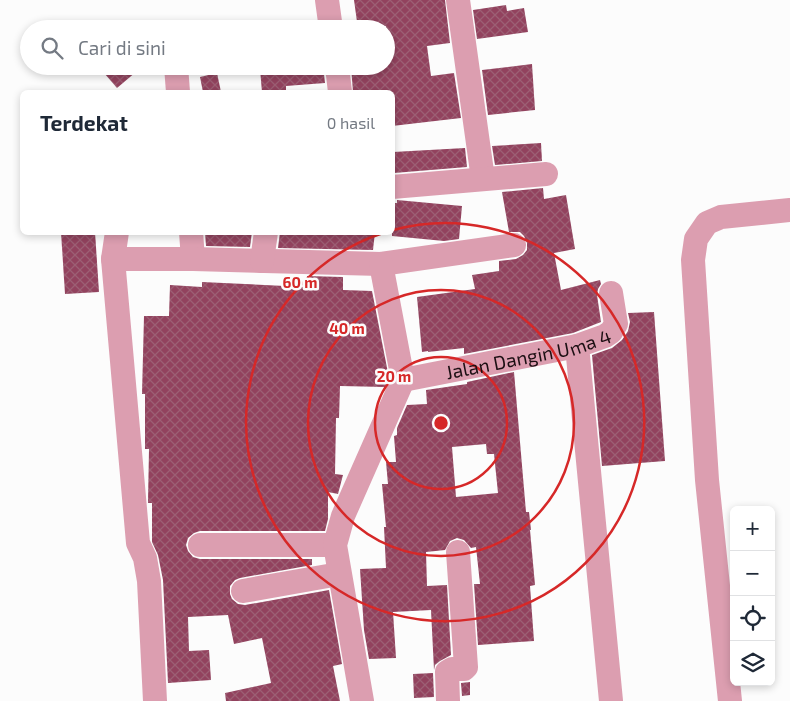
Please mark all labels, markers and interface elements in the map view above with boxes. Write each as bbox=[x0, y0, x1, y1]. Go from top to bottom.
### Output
search box bbox=[20, 20, 395, 75]
icon: search bbox=[38, 34, 66, 62]
text: Cari di sini bbox=[78, 36, 166, 59]
text: Terdekat bbox=[40, 110, 128, 135]
text: 0 hasil bbox=[327, 113, 375, 132]
text: 60 m bbox=[283, 273, 317, 291]
text: 40 m bbox=[329, 319, 365, 337]
street label: Jalan Dangin Uma 4 bbox=[444, 323, 614, 383]
text: 20 m bbox=[377, 367, 411, 385]
centre of rings bbox=[432, 414, 450, 432]
map controls bbox=[730, 506, 775, 686]
button: + bbox=[730, 506, 775, 551]
button: − bbox=[730, 551, 775, 596]
button: locate bbox=[730, 596, 775, 641]
button: layers bbox=[730, 641, 775, 686]

